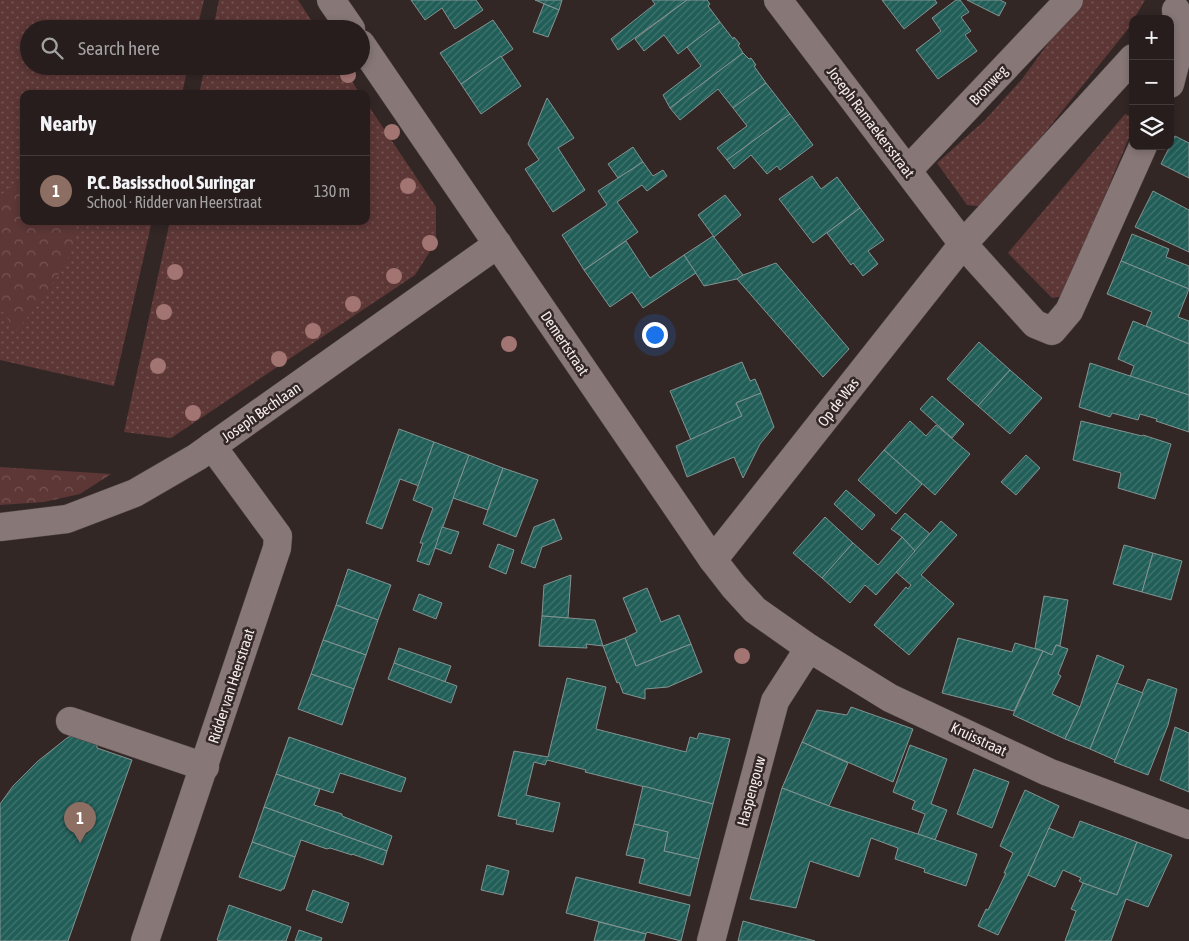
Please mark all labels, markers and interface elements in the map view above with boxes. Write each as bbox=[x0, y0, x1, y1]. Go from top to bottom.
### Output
map controls bbox=[1129, 15, 1174, 150]
button: + bbox=[1129, 15, 1174, 60]
search box bbox=[20, 20, 370, 75]
icon: search bbox=[38, 34, 66, 62]
text: Search here bbox=[78, 37, 160, 59]
button: − bbox=[1129, 60, 1174, 105]
street label: Bronweg bbox=[965, 61, 1011, 108]
street label: Joseph Ramaekersstraat bbox=[824, 63, 918, 181]
button: layers bbox=[1129, 105, 1174, 150]
text: Nearby bbox=[40, 111, 96, 135]
text: P.C. Basisschool Suringar bbox=[87, 171, 255, 193]
text: 1 bbox=[52, 182, 60, 200]
text: 130 m bbox=[314, 182, 350, 200]
text: School · Ridder van Heerstraat bbox=[87, 193, 262, 211]
street label: Demertstraat bbox=[537, 308, 593, 378]
your location bbox=[642, 322, 668, 348]
street label: Op de Was bbox=[814, 374, 862, 430]
street label: Joseph Bechlaan bbox=[218, 379, 304, 445]
street label: Ridder van Heerstraat bbox=[204, 627, 258, 745]
street label: Kruisstraat bbox=[948, 719, 1010, 759]
street label: Haspengouw bbox=[734, 754, 768, 828]
pin: 1 bbox=[64, 802, 96, 843]

